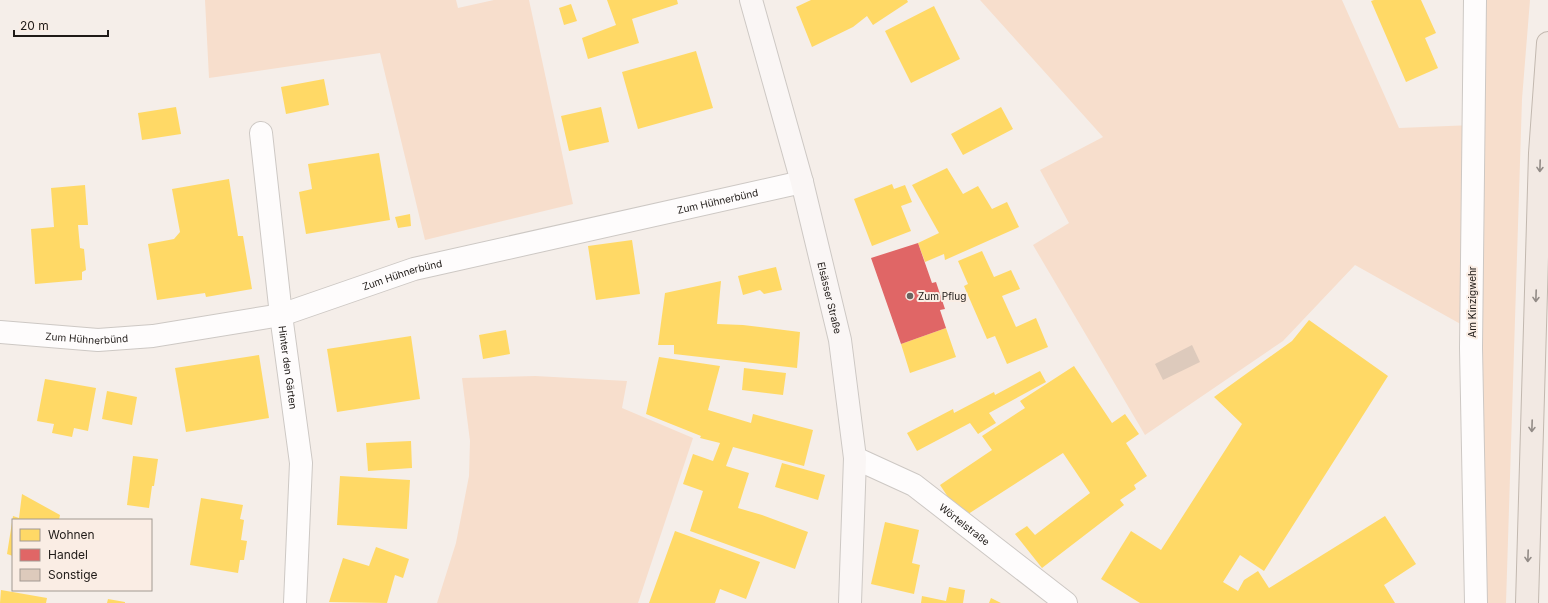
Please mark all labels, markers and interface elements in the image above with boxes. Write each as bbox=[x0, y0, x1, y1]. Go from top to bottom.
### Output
scale bar bbox=[14, 12, 108, 38]
text: 20 m bbox=[20, 18, 49, 33]
one-way arrow bbox=[1536, 159, 1544, 172]
street label: Zum Hühnerbünd bbox=[676, 186, 759, 216]
street label: Zum Hühnerbünd bbox=[361, 257, 443, 292]
street label: Elsässer Straße bbox=[815, 261, 844, 335]
street label: Am Kinzigwehr bbox=[1466, 266, 1478, 338]
one-way arrow bbox=[1532, 289, 1540, 302]
place label: Zum Pflug bbox=[918, 290, 966, 302]
marker: Zum Pflug bbox=[905, 291, 915, 301]
street label: Hinter den Gärten bbox=[277, 325, 300, 410]
street label: Zum Hühnerbünd bbox=[45, 330, 128, 346]
one-way arrow bbox=[1528, 419, 1536, 432]
street label: Wörtelstraße bbox=[937, 501, 992, 548]
legend bbox=[12, 519, 152, 591]
text: Wohnen bbox=[48, 527, 95, 542]
text: Handel bbox=[48, 547, 88, 562]
one-way arrow bbox=[1525, 549, 1532, 562]
text: Sonstige bbox=[48, 567, 98, 582]

